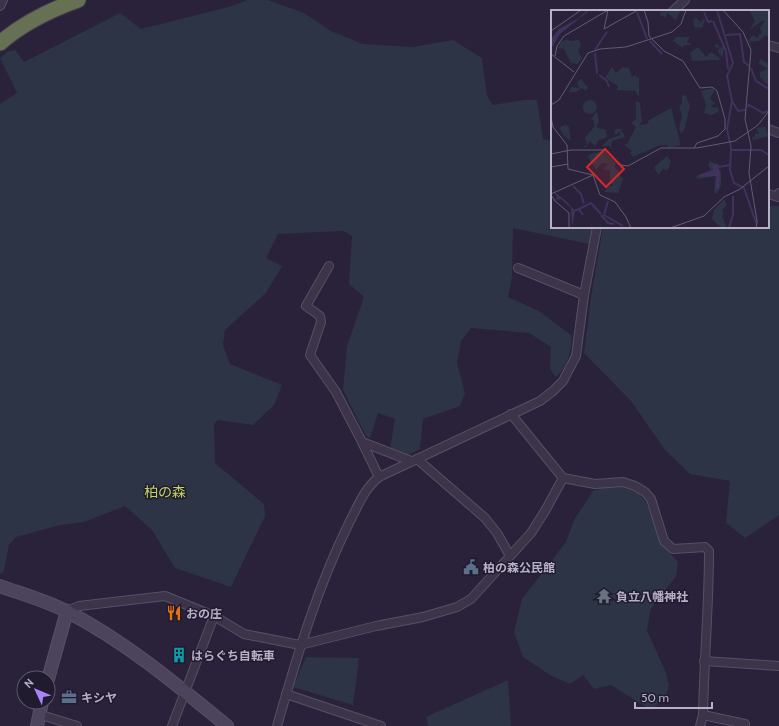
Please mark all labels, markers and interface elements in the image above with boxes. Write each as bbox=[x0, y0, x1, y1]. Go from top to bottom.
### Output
inset map bbox=[551, 10, 769, 228]
district label: 柏の森 bbox=[144, 483, 186, 501]
public building icon: 柏の森公民館 bbox=[462, 558, 480, 576]
place label: 柏の森公民館 bbox=[483, 560, 555, 575]
temple icon: 負立八幡神社 bbox=[595, 587, 613, 605]
place label: 負立八幡神社 bbox=[616, 589, 688, 604]
restaurant icon: おの庄 bbox=[165, 604, 183, 622]
place label: おの庄 bbox=[186, 606, 222, 621]
building icon: はらぐち自転車 bbox=[170, 646, 188, 664]
place label: はらぐち自転車 bbox=[191, 648, 275, 663]
north arrow bbox=[16, 670, 56, 710]
text: N bbox=[21, 675, 37, 691]
scale bar bbox=[635, 684, 712, 710]
office icon: キシヤ bbox=[60, 688, 78, 706]
place label: キシヤ bbox=[81, 690, 117, 705]
text: 50 m bbox=[641, 690, 669, 705]

